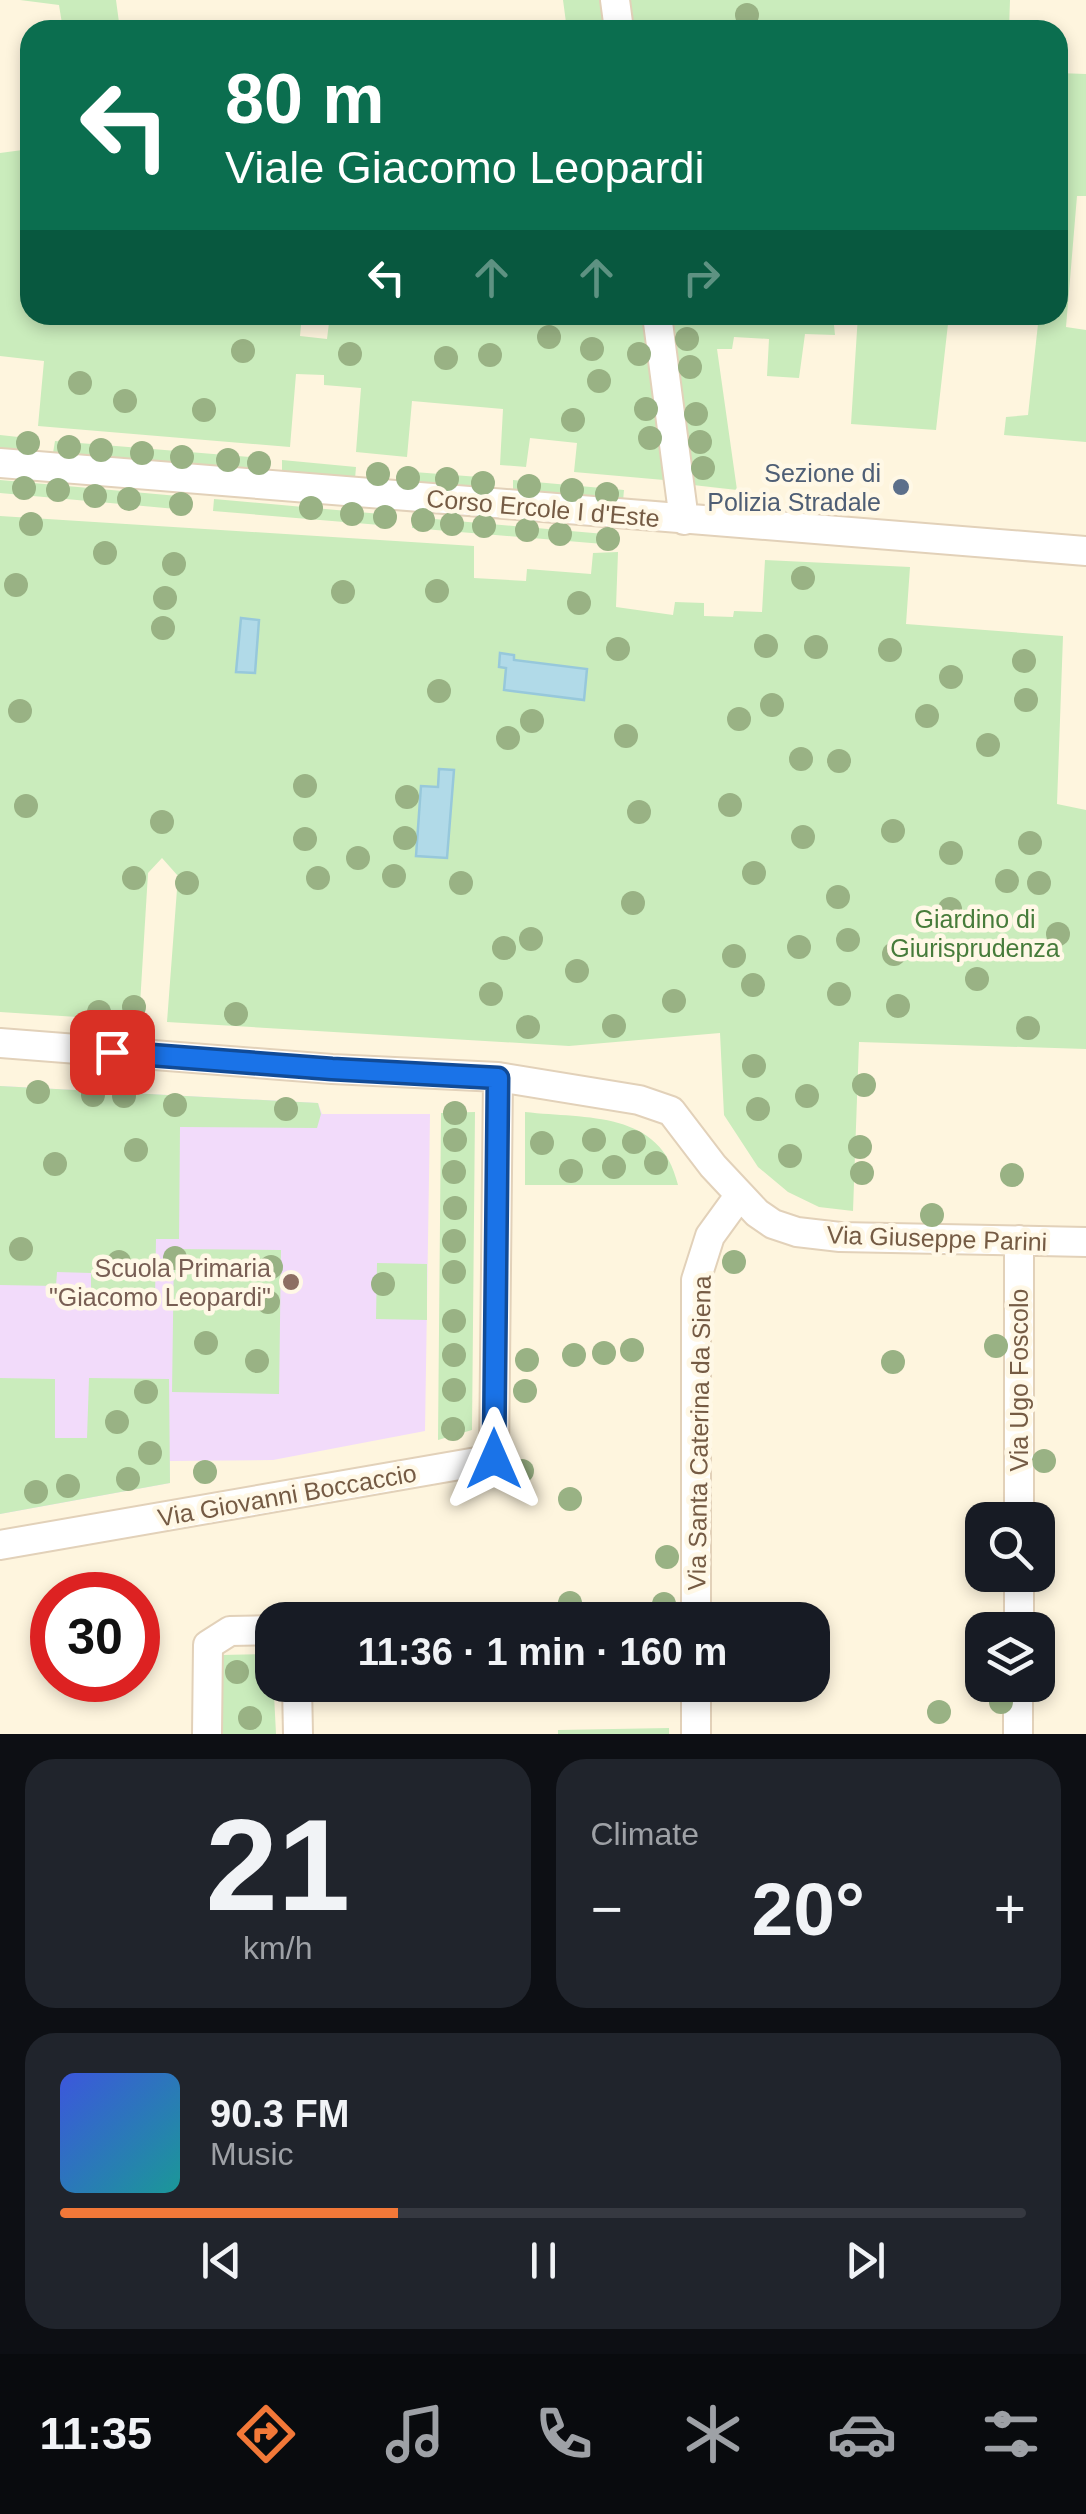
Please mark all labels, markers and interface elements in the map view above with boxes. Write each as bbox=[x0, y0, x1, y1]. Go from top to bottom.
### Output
icon: left bbox=[60, 60, 190, 190]
text: 80 m bbox=[225, 60, 385, 138]
text: Viale Giacomo Leopardi bbox=[225, 142, 704, 193]
icon: left bbox=[359, 250, 414, 305]
icon: ahead bbox=[464, 250, 519, 305]
icon: ahead bbox=[569, 250, 624, 305]
icon: right bbox=[674, 250, 729, 305]
place label: Sezione di Polizia Stradale bbox=[707, 459, 881, 516]
marker: Sezione di Polizia Stradale bbox=[890, 476, 912, 498]
street label: Corso Ercole I d'Este bbox=[425, 484, 661, 532]
park label: Giardino di Giurisprudenza bbox=[890, 905, 1060, 962]
pin bbox=[70, 1010, 155, 1095]
icon: arrive bbox=[85, 1025, 140, 1080]
street label: Via Giuseppe Parini bbox=[826, 1220, 1048, 1256]
place label: Scuola Primaria "Giacomo Leopardi" bbox=[49, 1254, 271, 1311]
marker: Scuola Primaria "Giacomo Leopardi" bbox=[280, 1271, 302, 1293]
street label: Via Santa Caterina da Siena bbox=[682, 1275, 716, 1591]
street label: Via Ugo Foscolo bbox=[1005, 1289, 1033, 1471]
position arrow bbox=[442, 1407, 546, 1511]
street label: Via Giovanni Boccaccio bbox=[155, 1458, 419, 1532]
map controls bbox=[965, 1502, 1055, 1702]
button: search bbox=[965, 1502, 1055, 1592]
speed limit sign: 30 bbox=[30, 1572, 160, 1702]
button: layers bbox=[965, 1612, 1055, 1702]
text: 11:36 · 1 min · 160 m bbox=[358, 1631, 727, 1673]
text: 21 bbox=[205, 1792, 350, 1938]
text: Climate bbox=[591, 1816, 699, 1852]
text: 20° bbox=[752, 1867, 865, 1951]
text: − bbox=[591, 1878, 623, 1940]
text: + bbox=[994, 1878, 1026, 1940]
text: km/h bbox=[243, 1930, 312, 1966]
text: 90.3 FM bbox=[210, 2093, 349, 2135]
text: Music bbox=[210, 2136, 294, 2172]
icon: previous bbox=[194, 2233, 249, 2288]
icon: pause bbox=[516, 2233, 571, 2288]
icon: next bbox=[838, 2233, 893, 2288]
icon: directions bbox=[231, 2399, 301, 2469]
icon: music bbox=[380, 2399, 450, 2469]
icon: phone bbox=[529, 2399, 599, 2469]
icon: climate bbox=[678, 2399, 748, 2469]
icon: car bbox=[827, 2399, 897, 2469]
icon: filters bbox=[976, 2399, 1046, 2469]
text: 11:35 bbox=[40, 2408, 152, 2459]

